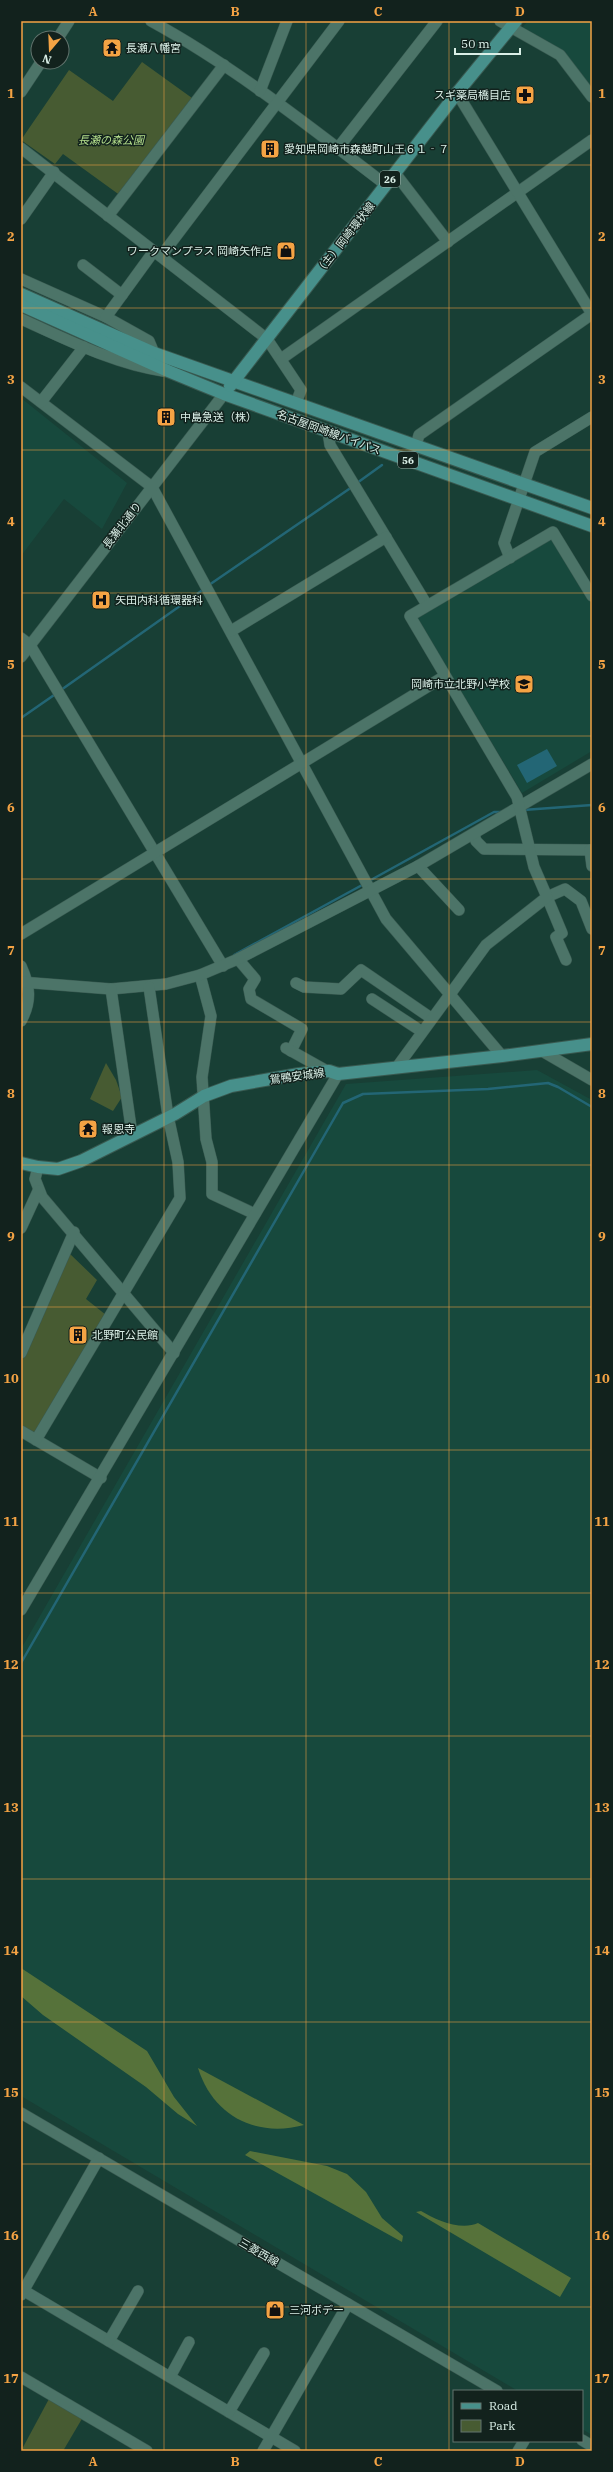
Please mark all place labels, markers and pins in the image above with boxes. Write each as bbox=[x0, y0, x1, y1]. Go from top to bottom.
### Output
temple icon: 長瀬八幡宮 bbox=[101, 37, 123, 59]
place label: 長瀬八幡宮 bbox=[126, 41, 181, 55]
pharmacy icon: スギ薬局橋目店 bbox=[514, 84, 536, 106]
place label: スギ薬局橋目店 bbox=[434, 88, 511, 102]
building icon: 愛知県岡崎市森越町山王６１‐７ bbox=[259, 138, 281, 160]
place label: 愛知県岡崎市森越町山王６１‐７ bbox=[284, 142, 449, 156]
shop icon: ワークマンプラス 岡崎矢作店 bbox=[275, 240, 297, 262]
place label: ワークマンプラス 岡崎矢作店 bbox=[127, 244, 272, 258]
building icon: 中島急送（株） bbox=[155, 406, 177, 428]
place label: 中島急送（株） bbox=[180, 410, 257, 424]
hospital icon: 矢田内科循環器科 bbox=[90, 589, 112, 611]
place label: 矢田内科循環器科 bbox=[115, 593, 203, 607]
school or university icon: 岡崎市立北野小学校 bbox=[513, 673, 535, 695]
place label: 岡崎市立北野小学校 bbox=[411, 677, 510, 691]
temple icon: 報恩寺 bbox=[77, 1118, 99, 1140]
place label: 報恩寺 bbox=[102, 1122, 135, 1136]
building icon: 北野町公民館 bbox=[67, 1324, 89, 1346]
place label: 北野町公民館 bbox=[92, 1328, 158, 1342]
shop icon: 三河ボデー bbox=[264, 2299, 286, 2321]
place label: 三河ボデー bbox=[289, 2303, 344, 2317]

